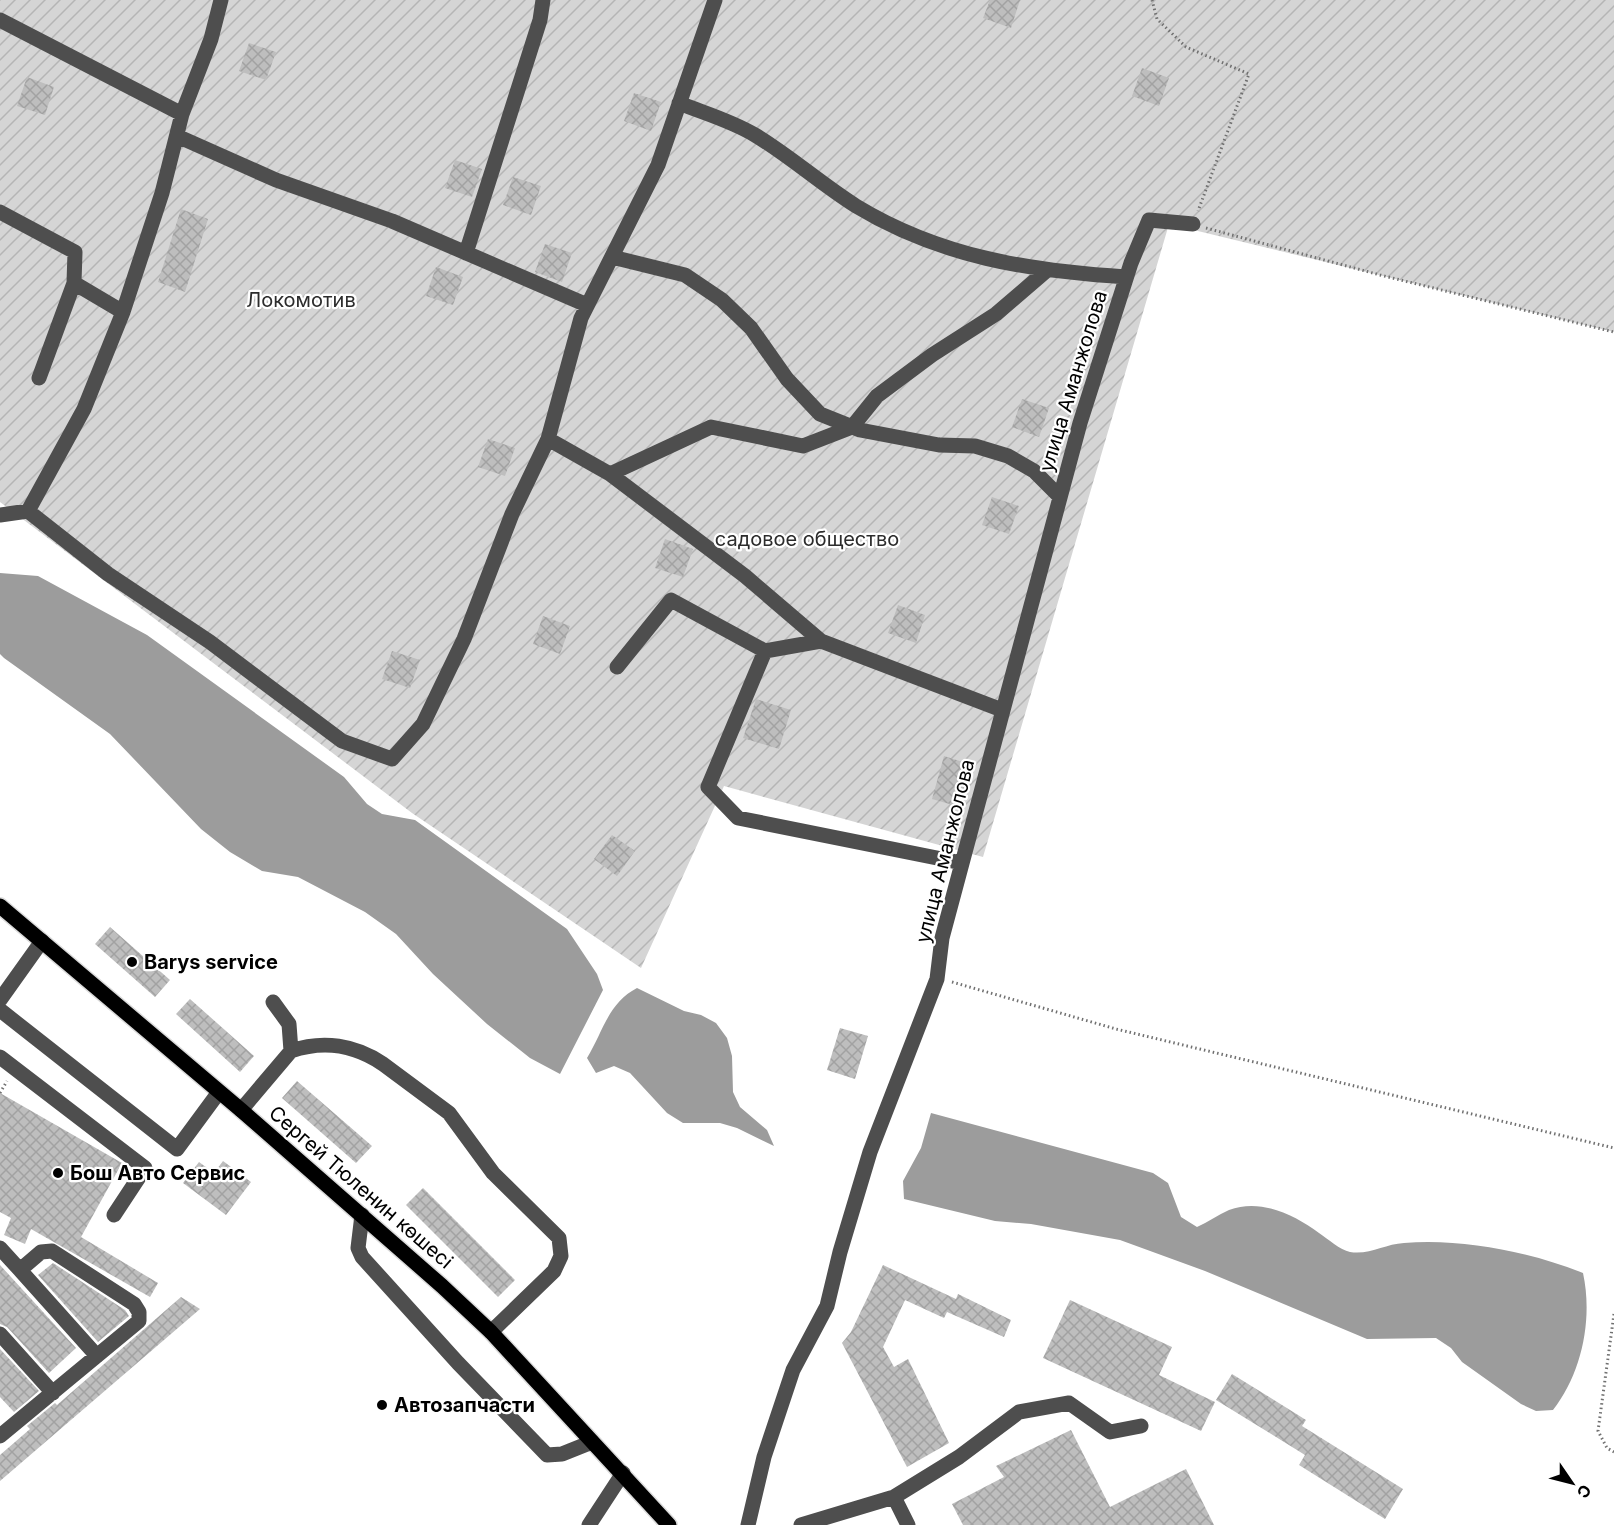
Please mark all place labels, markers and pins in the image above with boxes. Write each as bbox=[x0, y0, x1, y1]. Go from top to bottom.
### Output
place label: Barys service bbox=[144, 950, 278, 974]
marker: Barys service bbox=[125, 955, 139, 969]
place label: Бош Авто Сервис bbox=[70, 1161, 245, 1185]
marker: Бош Авто Сервис bbox=[51, 1166, 65, 1180]
place label: Автозапчасти bbox=[394, 1393, 535, 1417]
marker: Автозапчасти bbox=[375, 1398, 389, 1412]

